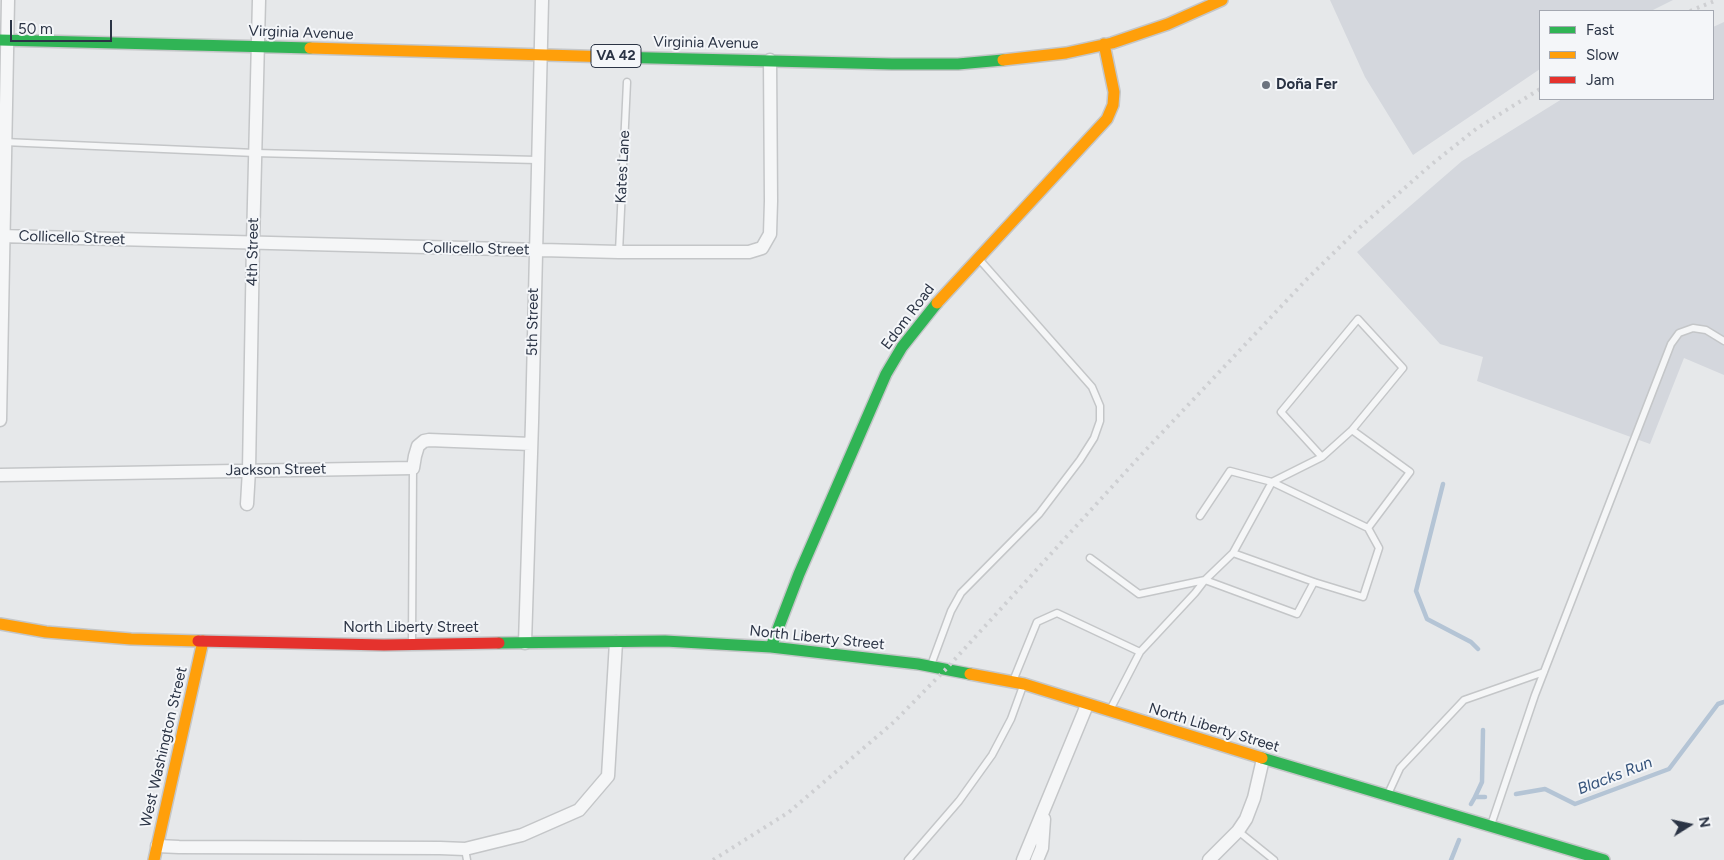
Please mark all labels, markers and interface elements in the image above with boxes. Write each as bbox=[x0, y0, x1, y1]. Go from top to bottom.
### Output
scale bar bbox=[12, 10, 115, 42]
legend bbox=[1539, 10, 1714, 100]
text: 50 m bbox=[18, 20, 53, 38]
text: Fast bbox=[1586, 21, 1614, 39]
street label: Virginia Avenue bbox=[248, 22, 354, 44]
street label: Virginia Avenue bbox=[653, 33, 759, 53]
road number: VA 42 bbox=[591, 44, 641, 68]
text: Slow bbox=[1586, 46, 1619, 64]
text: Jam bbox=[1586, 71, 1614, 89]
place label: Doña Fer bbox=[1276, 76, 1337, 94]
marker: Doña Fer bbox=[1260, 79, 1272, 91]
street label: Kates Lane bbox=[612, 130, 634, 204]
street label: 4th Street bbox=[243, 217, 263, 287]
street label: Collicello Street bbox=[18, 227, 126, 249]
street label: Collicello Street bbox=[422, 239, 530, 259]
street label: Edom Road bbox=[878, 281, 938, 353]
street label: 5th Street bbox=[523, 288, 543, 356]
street label: Jackson Street bbox=[226, 460, 326, 480]
street label: North Liberty Street bbox=[343, 619, 479, 637]
street label: North Liberty Street bbox=[749, 622, 885, 654]
street label: West Washington Street bbox=[137, 665, 191, 829]
street label: North Liberty Street bbox=[1146, 700, 1282, 756]
water label: Blacks Run bbox=[1575, 753, 1655, 799]
north arrow bbox=[1664, 800, 1714, 850]
text: N bbox=[1695, 815, 1714, 829]

